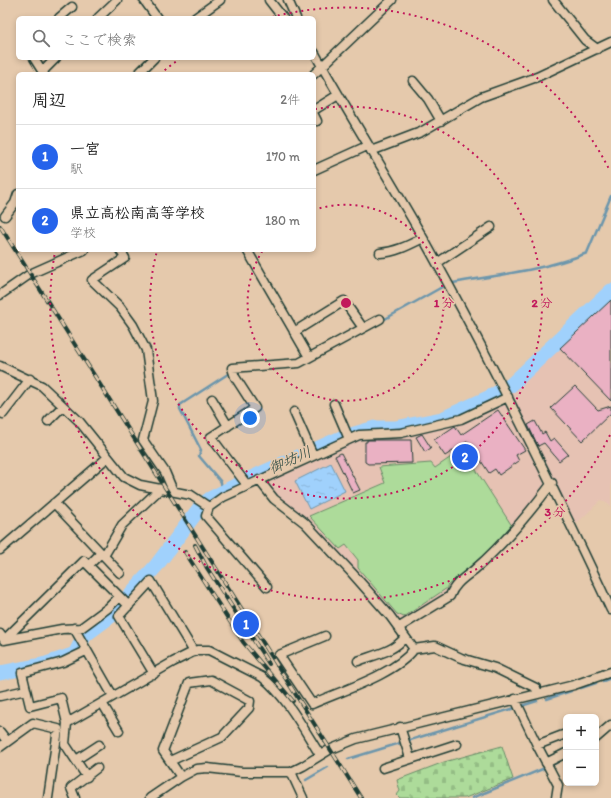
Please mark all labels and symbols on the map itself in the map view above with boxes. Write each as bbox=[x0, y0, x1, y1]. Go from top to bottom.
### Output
centre of rings bbox=[339, 296, 353, 310]
text: 1 分 bbox=[434, 296, 454, 310]
text: 2 分 bbox=[531, 296, 553, 310]
your location bbox=[240, 408, 260, 428]
pin: 2 bbox=[452, 442, 478, 472]
water label: 御坊川 bbox=[266, 443, 314, 477]
text: 3 分 bbox=[544, 505, 566, 519]
pin: 1 bbox=[233, 609, 259, 639]

